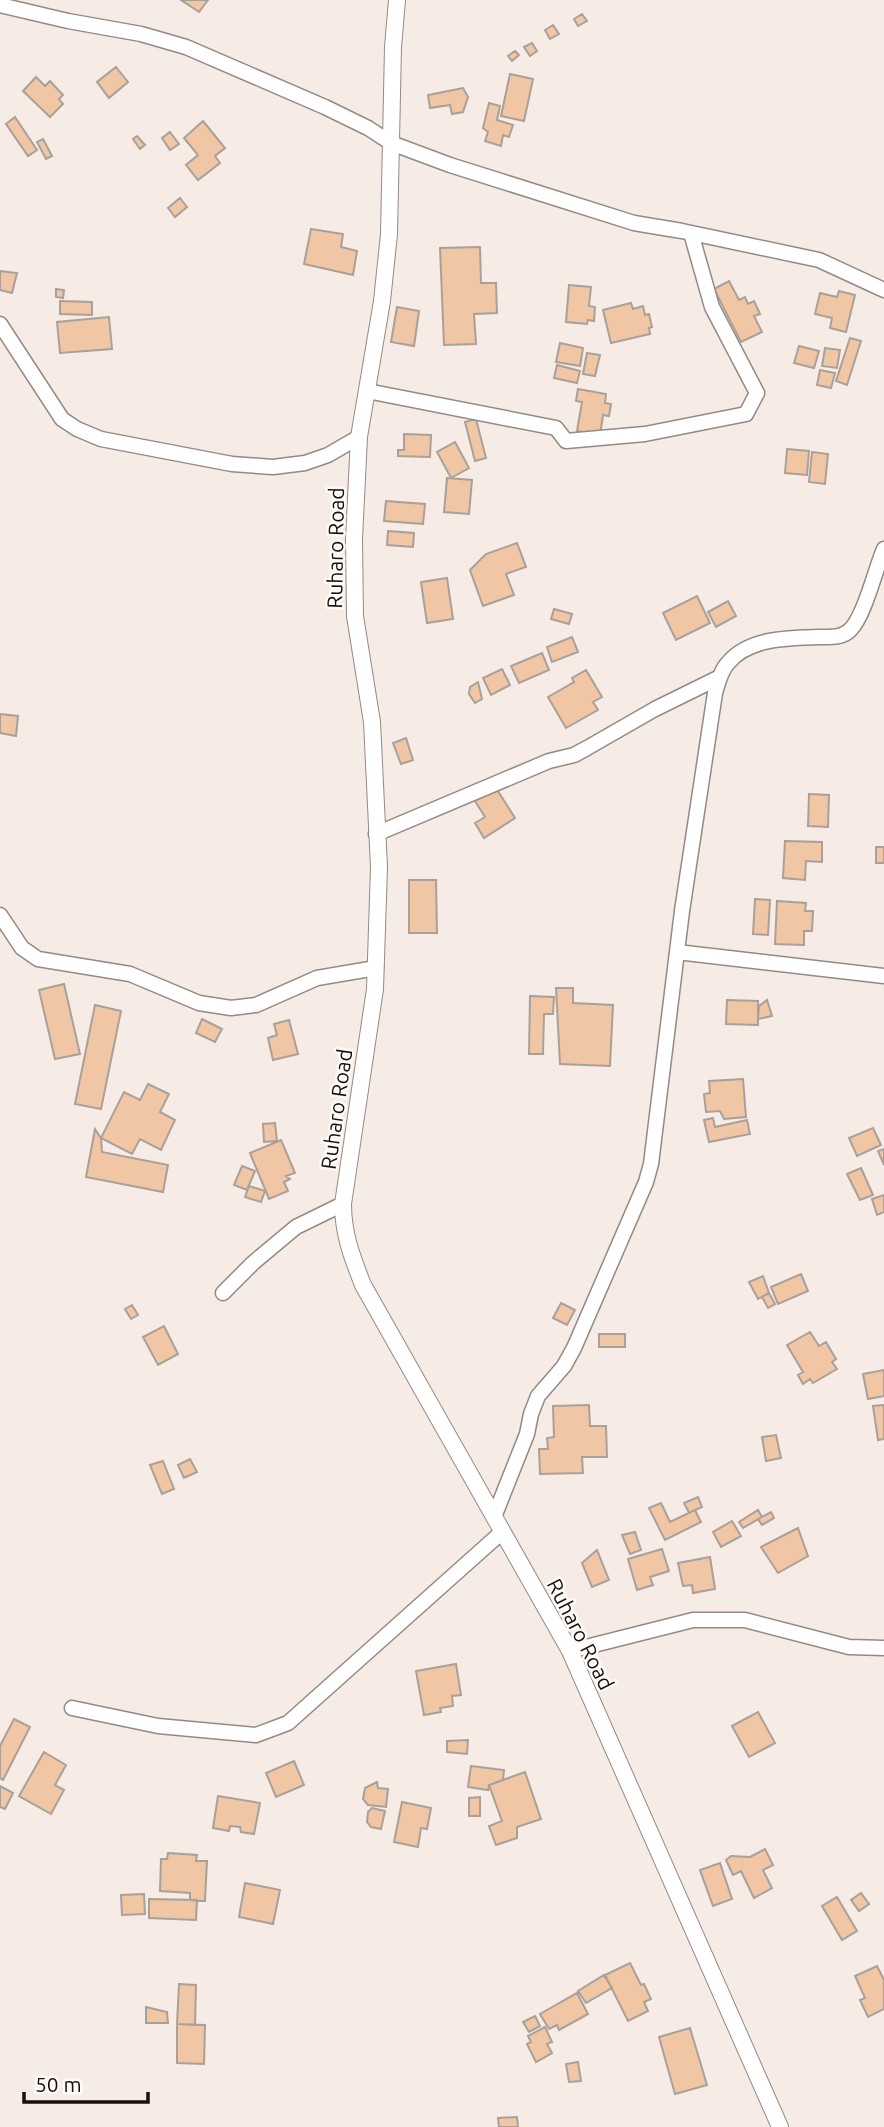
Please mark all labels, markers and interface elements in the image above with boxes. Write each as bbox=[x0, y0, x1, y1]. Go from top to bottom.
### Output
street label: Ruharo Road bbox=[322, 487, 348, 609]
street label: Ruharo Road bbox=[316, 1047, 356, 1171]
street label: Ruharo Road bbox=[543, 1575, 619, 1693]
scale bar bbox=[24, 2060, 149, 2104]
text: 50 m bbox=[35, 2072, 82, 2096]

